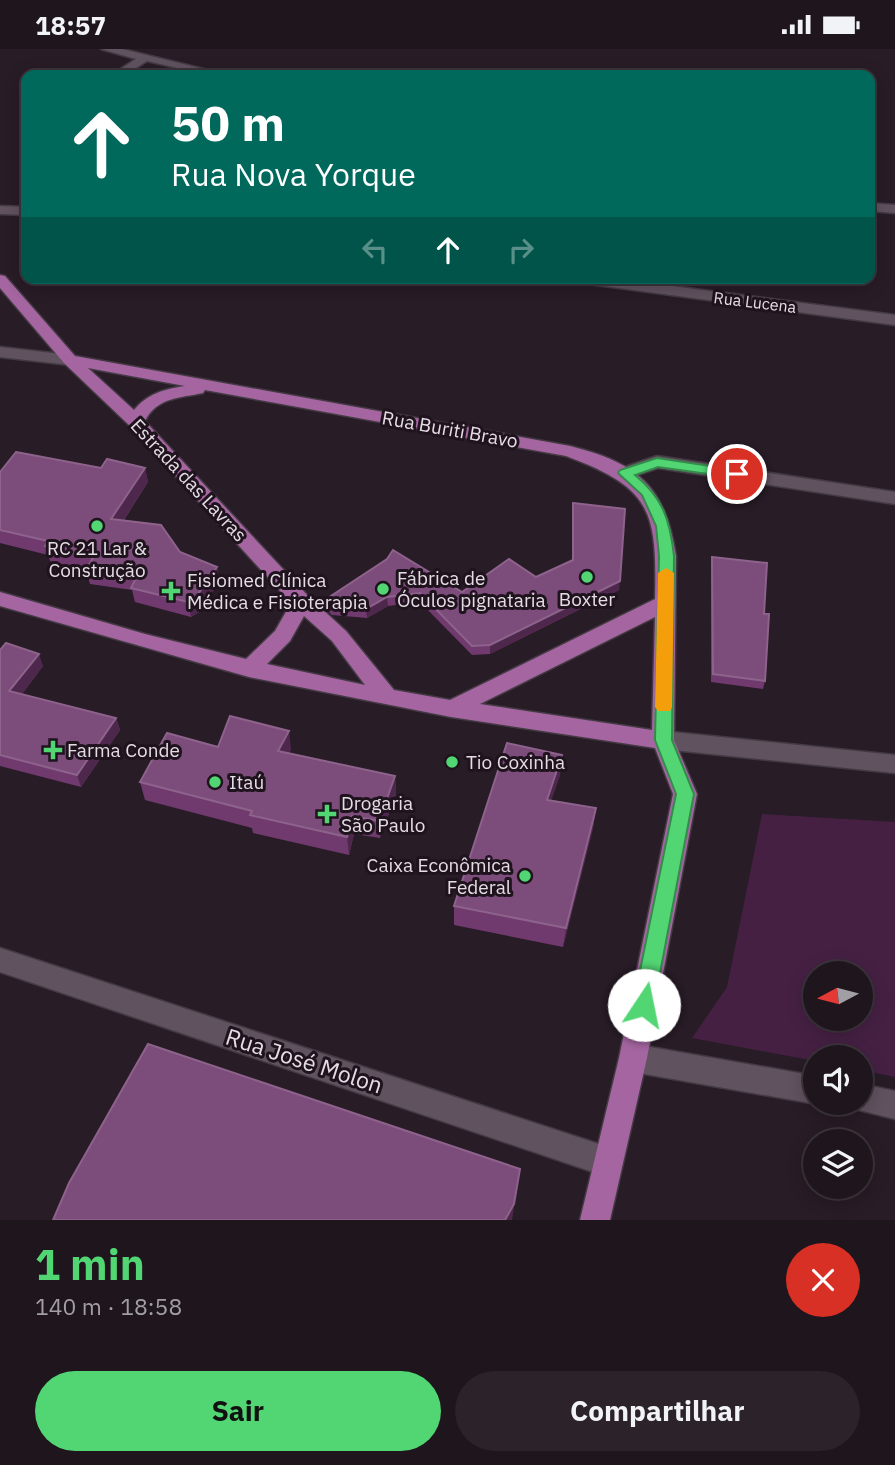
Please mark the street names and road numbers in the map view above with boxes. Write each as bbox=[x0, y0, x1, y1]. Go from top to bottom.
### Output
street label: Rua Lucena bbox=[713, 287, 798, 317]
street label: Rua Buriti Bravo bbox=[380, 405, 520, 453]
street label: Estrada das Lavras bbox=[126, 413, 252, 547]
street label: Rua José Molon bbox=[222, 1021, 387, 1100]

